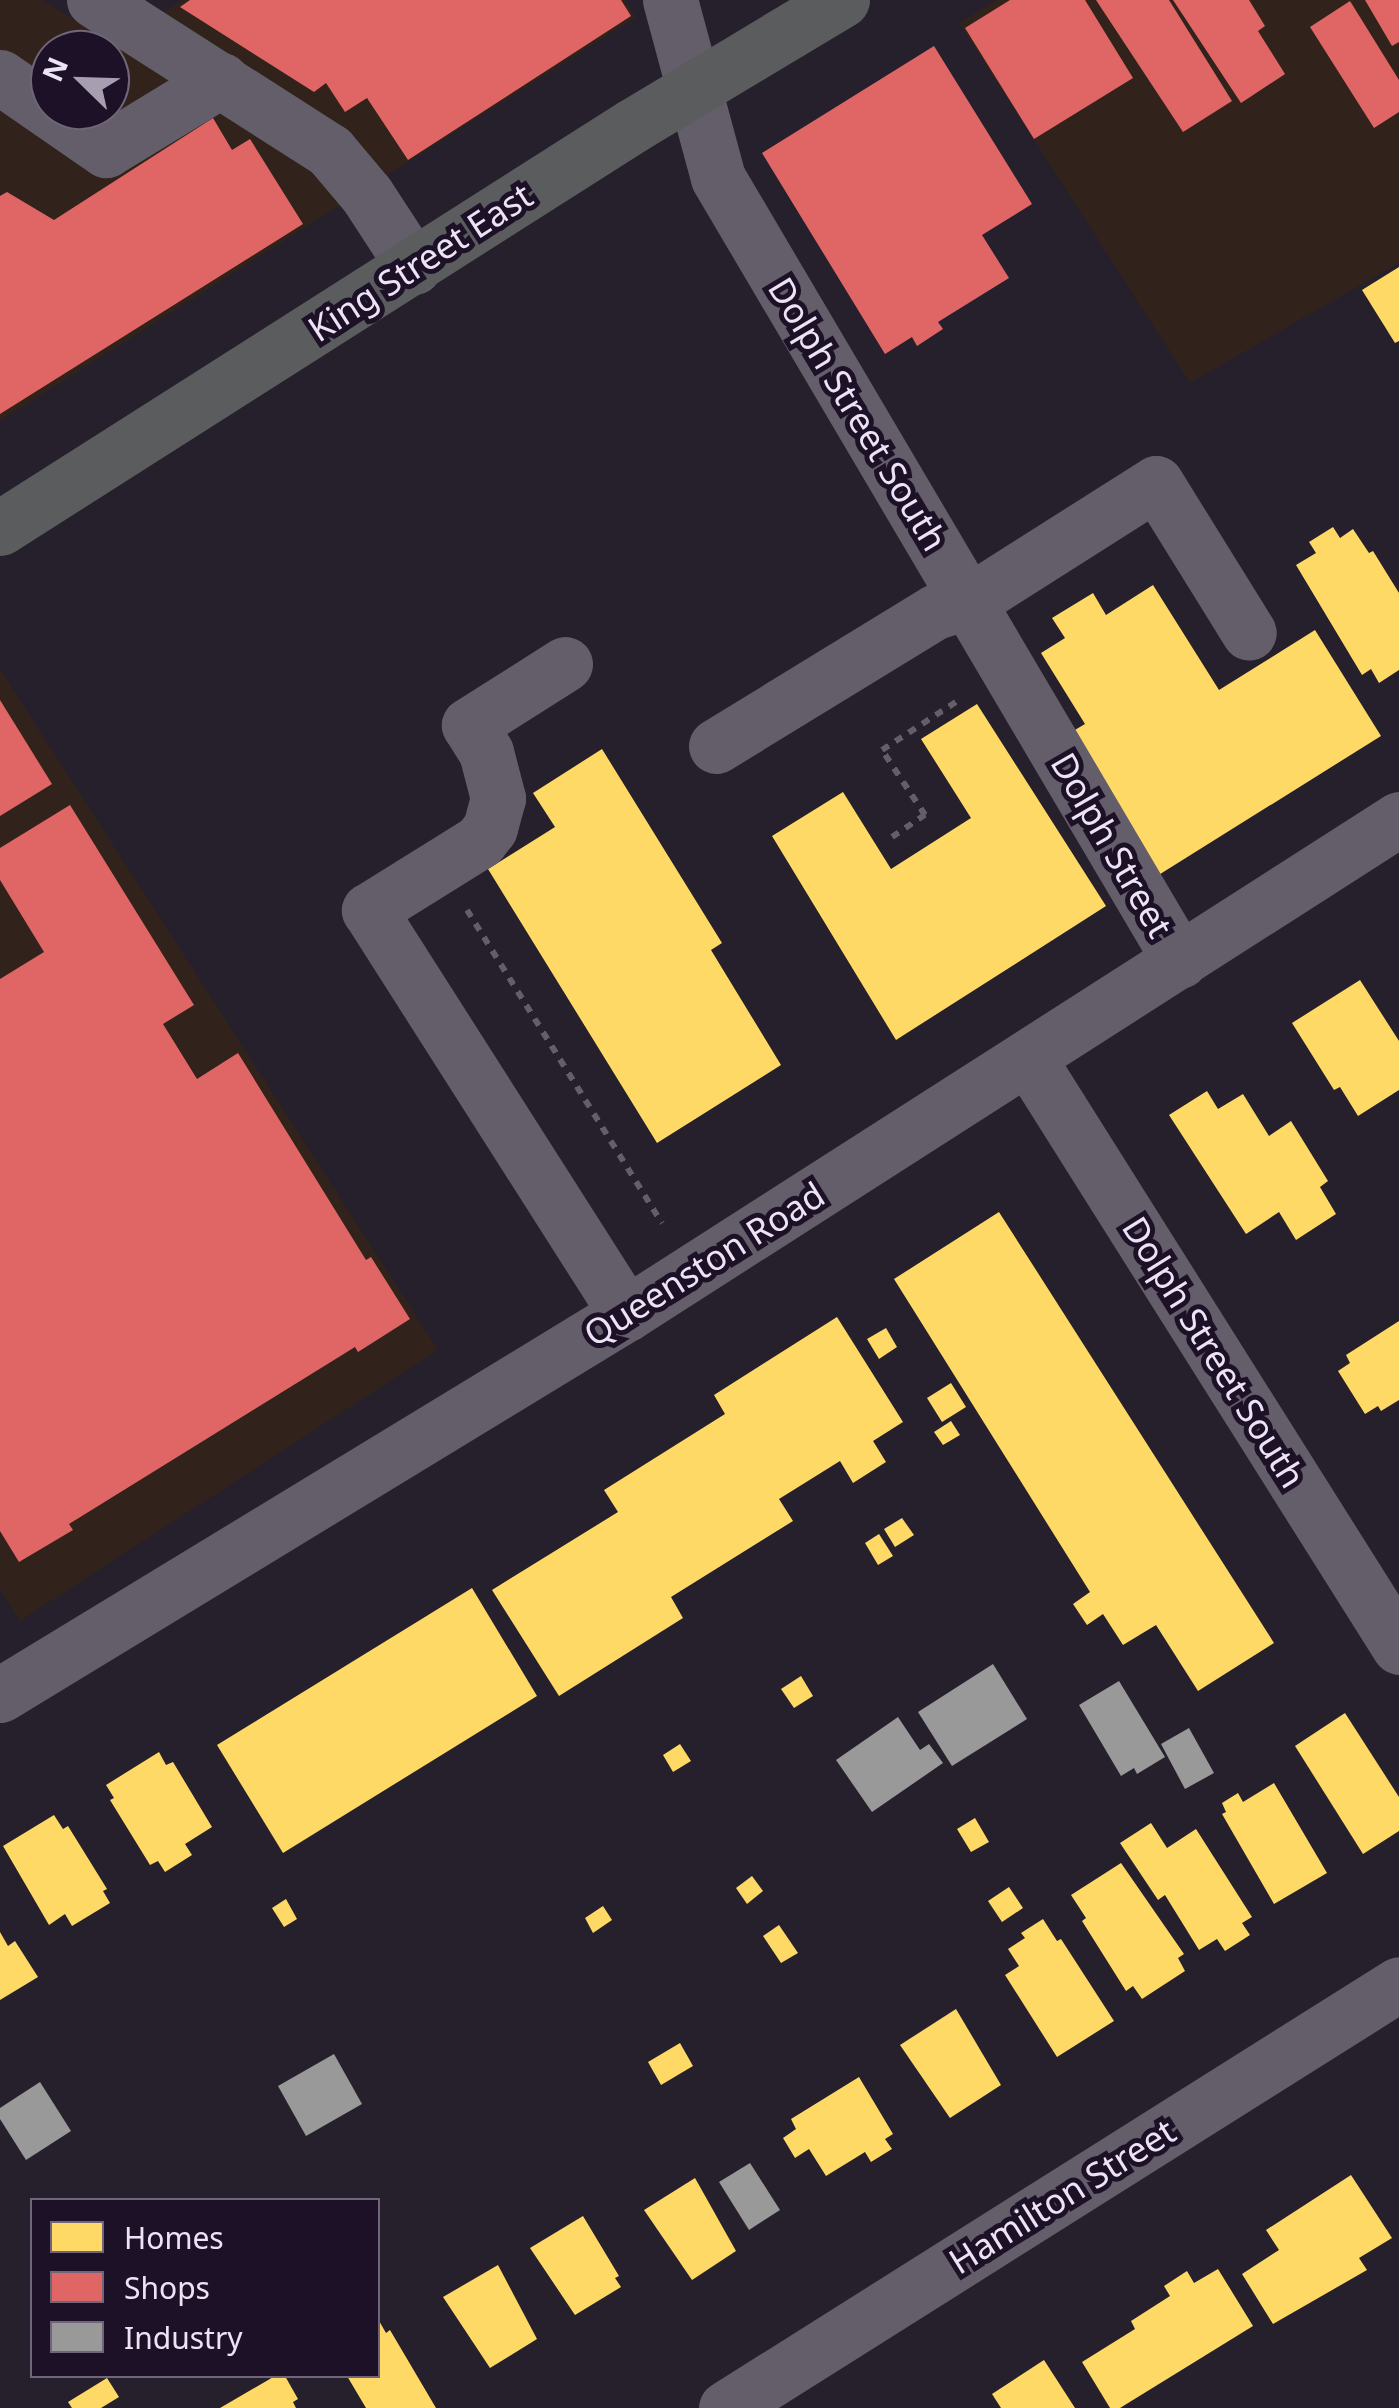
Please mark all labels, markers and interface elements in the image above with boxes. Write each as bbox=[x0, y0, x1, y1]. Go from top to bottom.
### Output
north arrow bbox=[30, 30, 130, 130]
text: N bbox=[32, 51, 76, 87]
street label: King Street East bbox=[300, 174, 540, 350]
street label: Dolph Street South bbox=[760, 270, 956, 558]
street label: Dolph Street bbox=[1042, 745, 1182, 945]
street label: Queenston Road bbox=[576, 1173, 832, 1355]
street label: Dolph Street South bbox=[1114, 1209, 1314, 1495]
street label: Hamilton Street bbox=[941, 2110, 1183, 2282]
legend bbox=[30, 2198, 380, 2378]
text: Homes bbox=[124, 2217, 224, 2258]
text: Shops bbox=[124, 2267, 210, 2308]
text: Industry bbox=[124, 2317, 243, 2358]

